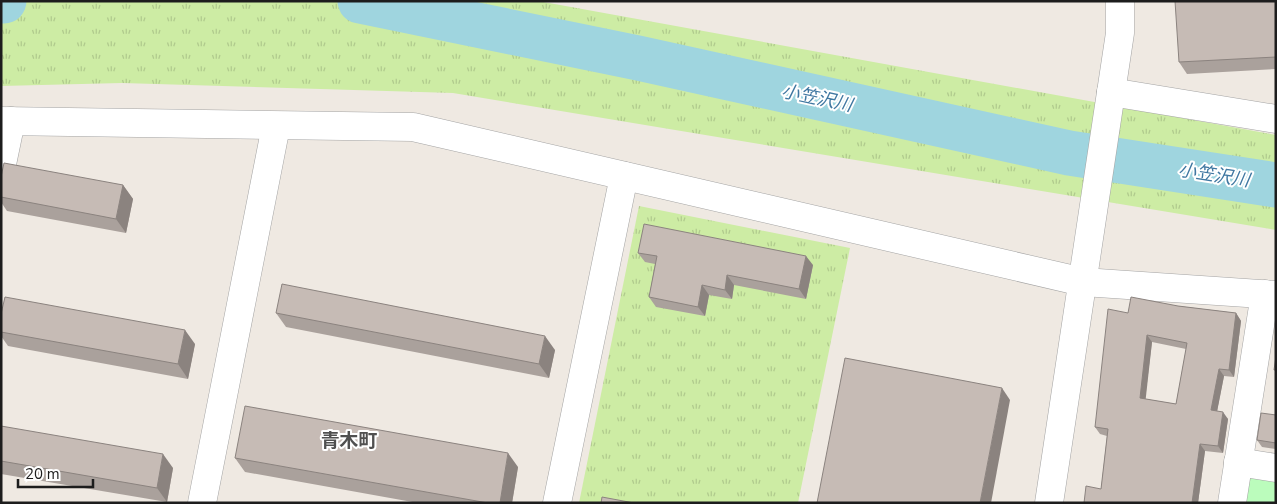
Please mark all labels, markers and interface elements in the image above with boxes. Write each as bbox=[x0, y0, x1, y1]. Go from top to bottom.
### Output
water label: 小笠沢川 bbox=[779, 79, 857, 118]
water label: 小笠沢川 bbox=[1177, 158, 1253, 193]
district label: 青木町 bbox=[320, 428, 378, 454]
scale bar bbox=[18, 456, 92, 488]
text: 20 m bbox=[25, 464, 60, 484]

